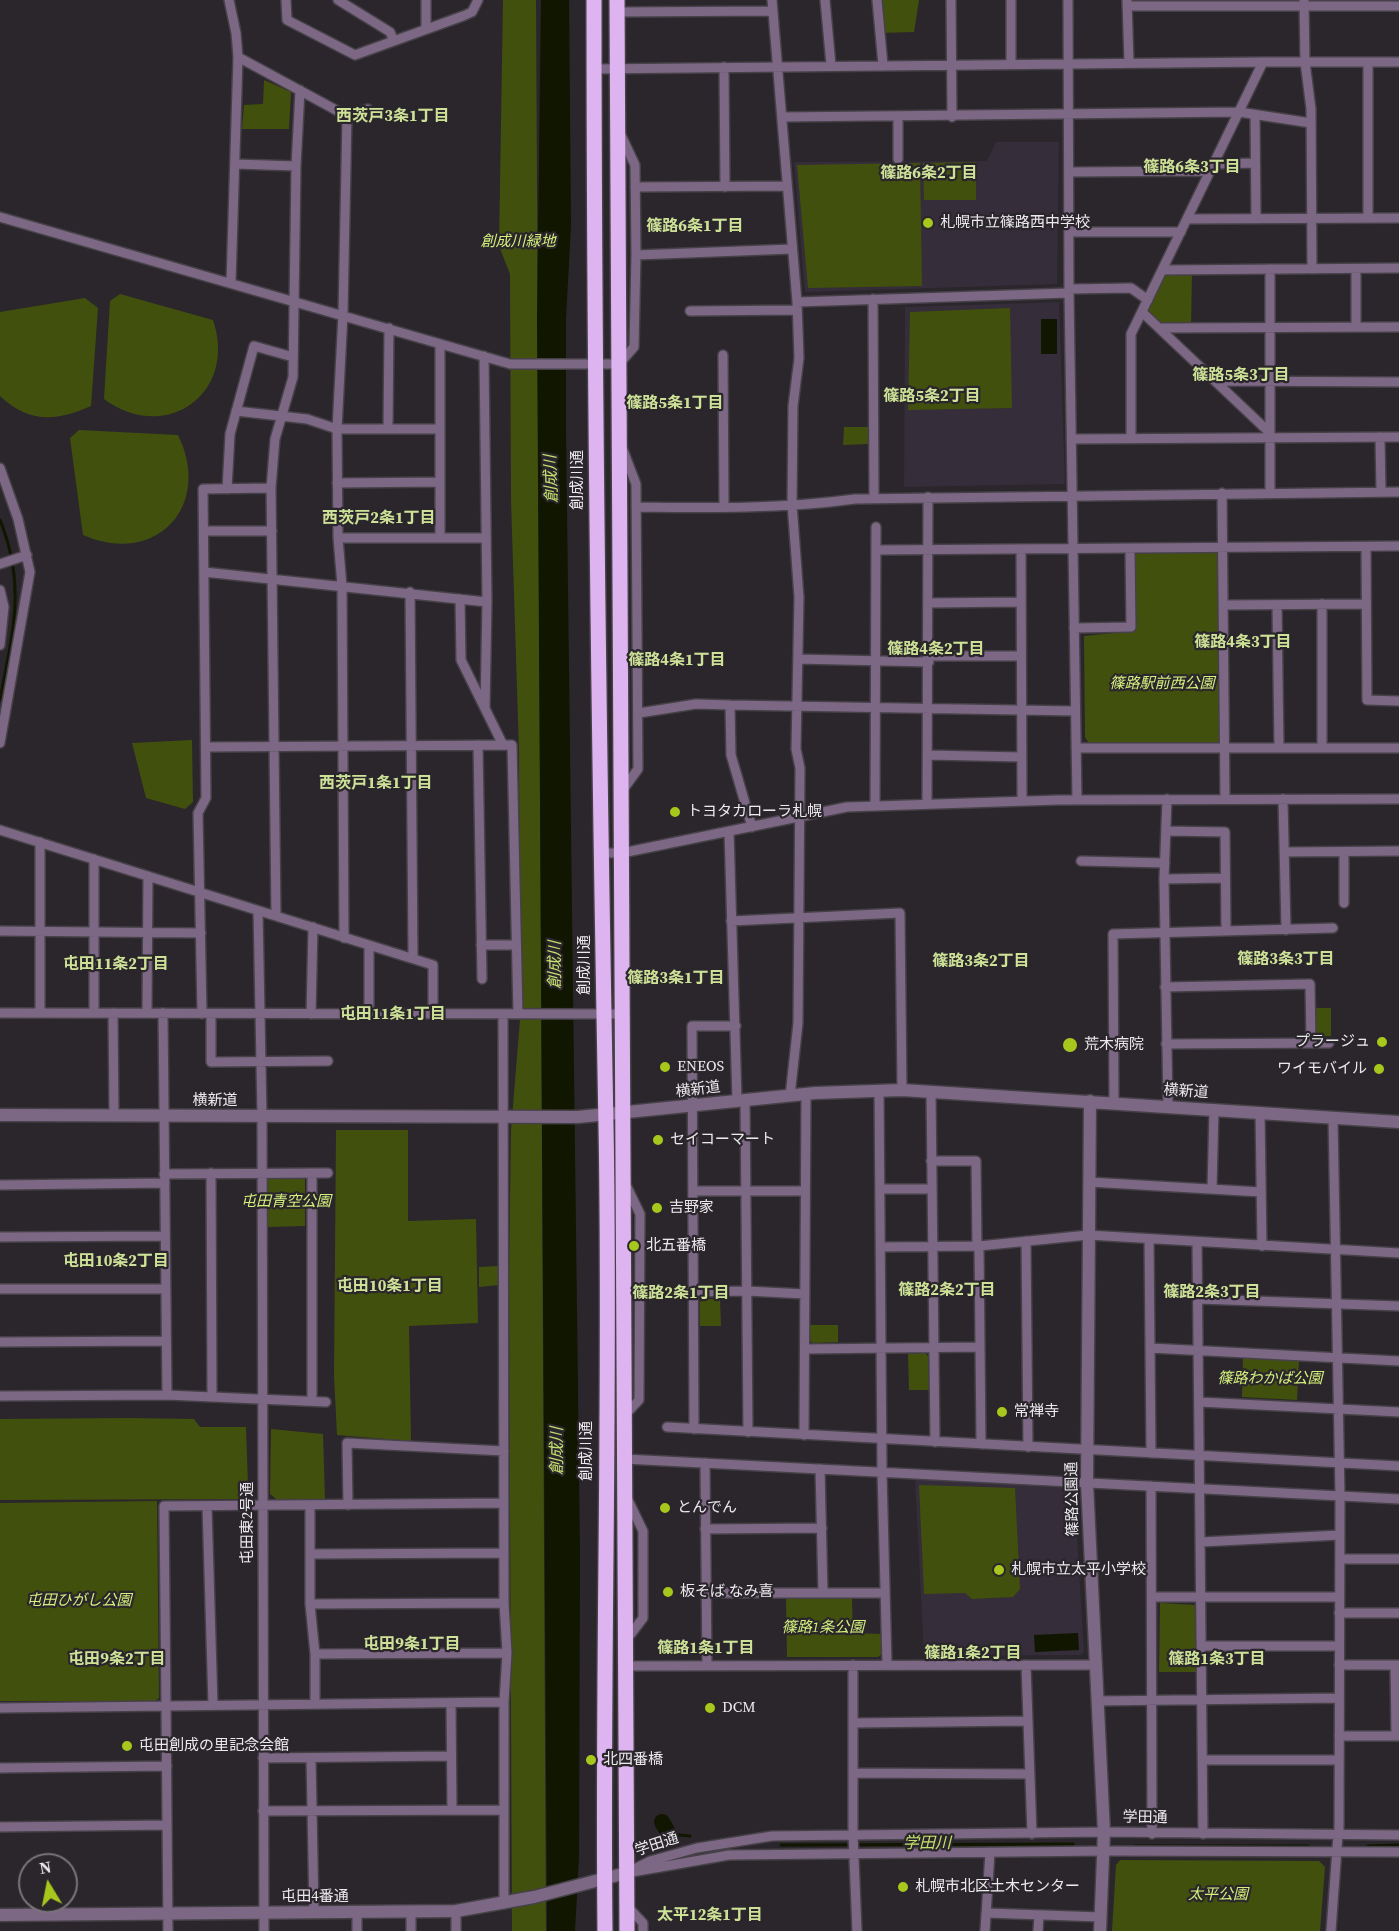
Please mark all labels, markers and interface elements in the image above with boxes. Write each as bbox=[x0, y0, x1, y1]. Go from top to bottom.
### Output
district label: 西茨戸3条1丁目 bbox=[336, 107, 450, 127]
district label: 篠路6条3丁目 bbox=[1143, 158, 1241, 178]
district label: 篠路6条2丁目 bbox=[880, 164, 978, 184]
place label: 札幌市立篠路西中学校 bbox=[940, 214, 1090, 232]
marker: 札幌市立篠路西中学校 bbox=[921, 216, 935, 230]
district label: 篠路6条1丁目 bbox=[646, 217, 744, 237]
park label: 創成川緑地 bbox=[481, 233, 555, 251]
district label: 篠路5条3丁目 bbox=[1192, 366, 1290, 386]
district label: 篠路5条2丁目 bbox=[883, 387, 981, 407]
district label: 篠路5条1丁目 bbox=[626, 394, 724, 414]
street label: 創成川通 bbox=[569, 450, 587, 510]
water label: 創成川 bbox=[542, 455, 562, 503]
district label: 西茨戸2条1丁目 bbox=[322, 509, 436, 529]
district label: 篠路4条3丁目 bbox=[1194, 633, 1292, 653]
district label: 篠路4条2丁目 bbox=[887, 640, 985, 660]
district label: 篠路4条1丁目 bbox=[628, 651, 726, 671]
park label: 篠路駅前西公園 bbox=[1110, 675, 1214, 693]
district label: 西茨戸1条1丁目 bbox=[319, 774, 433, 794]
place label: トヨタカローラ札幌 bbox=[687, 803, 822, 821]
marker: トヨタカローラ札幌 bbox=[668, 805, 682, 819]
street label: 創成川通 bbox=[576, 935, 594, 995]
water label: 創成川 bbox=[546, 941, 566, 989]
district label: 篠路3条3丁目 bbox=[1237, 950, 1335, 970]
district label: 篠路3条2丁目 bbox=[932, 952, 1030, 972]
district label: 屯田11条2丁目 bbox=[63, 955, 169, 975]
district label: 篠路3条1丁目 bbox=[627, 969, 725, 989]
district label: 屯田11条1丁目 bbox=[340, 1005, 446, 1025]
place label: プラージュ bbox=[1295, 1033, 1370, 1051]
marker: プラージュ bbox=[1375, 1035, 1389, 1049]
marker: 荒木病院 bbox=[1061, 1036, 1079, 1054]
place label: 荒木病院 bbox=[1084, 1036, 1144, 1054]
place label: ENEOS bbox=[677, 1058, 724, 1076]
marker: ENEOS bbox=[658, 1060, 672, 1074]
place label: ワイモバイル bbox=[1277, 1060, 1367, 1078]
marker: ワイモバイル bbox=[1372, 1062, 1386, 1076]
street label: 横新道 bbox=[675, 1078, 721, 1102]
street label: 横新道 bbox=[1163, 1081, 1209, 1103]
street label: 横新道 bbox=[193, 1092, 237, 1110]
place label: セイコーマート bbox=[670, 1131, 775, 1149]
marker: セイコーマート bbox=[651, 1133, 665, 1147]
park label: 屯田青空公園 bbox=[241, 1193, 331, 1211]
place label: 吉野家 bbox=[669, 1199, 714, 1217]
marker: 吉野家 bbox=[650, 1201, 664, 1215]
place label: 北五番橋 bbox=[646, 1237, 706, 1255]
marker: 北五番橋 bbox=[627, 1239, 641, 1253]
district label: 屯田10条2丁目 bbox=[63, 1252, 169, 1272]
district label: 屯田10条1丁目 bbox=[337, 1277, 443, 1297]
district label: 篠路2条2丁目 bbox=[898, 1281, 996, 1301]
district label: 篠路2条3丁目 bbox=[1163, 1283, 1261, 1303]
district label: 篠路2条1丁目 bbox=[632, 1284, 730, 1304]
park label: 篠路わかば公園 bbox=[1218, 1370, 1322, 1388]
place label: 常禅寺 bbox=[1014, 1403, 1059, 1421]
marker: 常禅寺 bbox=[995, 1405, 1009, 1419]
street label: 創成川通 bbox=[578, 1421, 596, 1481]
water label: 創成川 bbox=[548, 1427, 568, 1475]
street label: 篠路公園通 bbox=[1063, 1461, 1083, 1537]
street label: 屯田東2号通 bbox=[239, 1482, 257, 1564]
place label: とんでん bbox=[677, 1499, 737, 1517]
marker: とんでん bbox=[658, 1501, 672, 1515]
place label: 札幌市立太平小学校 bbox=[1011, 1561, 1146, 1579]
marker: 札幌市立太平小学校 bbox=[992, 1563, 1006, 1577]
place label: 板そば なみ喜 bbox=[680, 1583, 773, 1601]
marker: 板そば なみ喜 bbox=[661, 1585, 675, 1599]
park label: 屯田ひがし公園 bbox=[27, 1592, 131, 1610]
park label: 篠路1条公園 bbox=[782, 1619, 864, 1637]
district label: 屯田9条1丁目 bbox=[363, 1635, 461, 1655]
district label: 篠路1条1丁目 bbox=[657, 1639, 755, 1659]
district label: 篠路1条2丁目 bbox=[924, 1644, 1022, 1664]
district label: 屯田9条2丁目 bbox=[68, 1650, 166, 1670]
district label: 篠路1条3丁目 bbox=[1168, 1650, 1266, 1670]
place label: DCM bbox=[722, 1699, 756, 1717]
marker: DCM bbox=[703, 1701, 717, 1715]
place label: 屯田創成の里記念会館 bbox=[139, 1737, 289, 1755]
marker: 屯田創成の里記念会館 bbox=[120, 1739, 134, 1753]
place label: 北四番橋 bbox=[603, 1751, 663, 1769]
marker: 北四番橋 bbox=[584, 1753, 598, 1767]
street label: 学田通 bbox=[1122, 1809, 1168, 1827]
street label: 学田通 bbox=[633, 1829, 681, 1861]
water label: 学田川 bbox=[903, 1834, 951, 1854]
north arrow bbox=[18, 1853, 78, 1913]
text: N bbox=[38, 1855, 53, 1879]
place label: 札幌市北区土木センター bbox=[915, 1878, 1080, 1896]
marker: 札幌市北区土木センター bbox=[896, 1880, 910, 1894]
park label: 太平公園 bbox=[1188, 1886, 1248, 1904]
street label: 屯田4番通 bbox=[281, 1888, 349, 1906]
district label: 太平12条1丁目 bbox=[657, 1906, 763, 1926]

